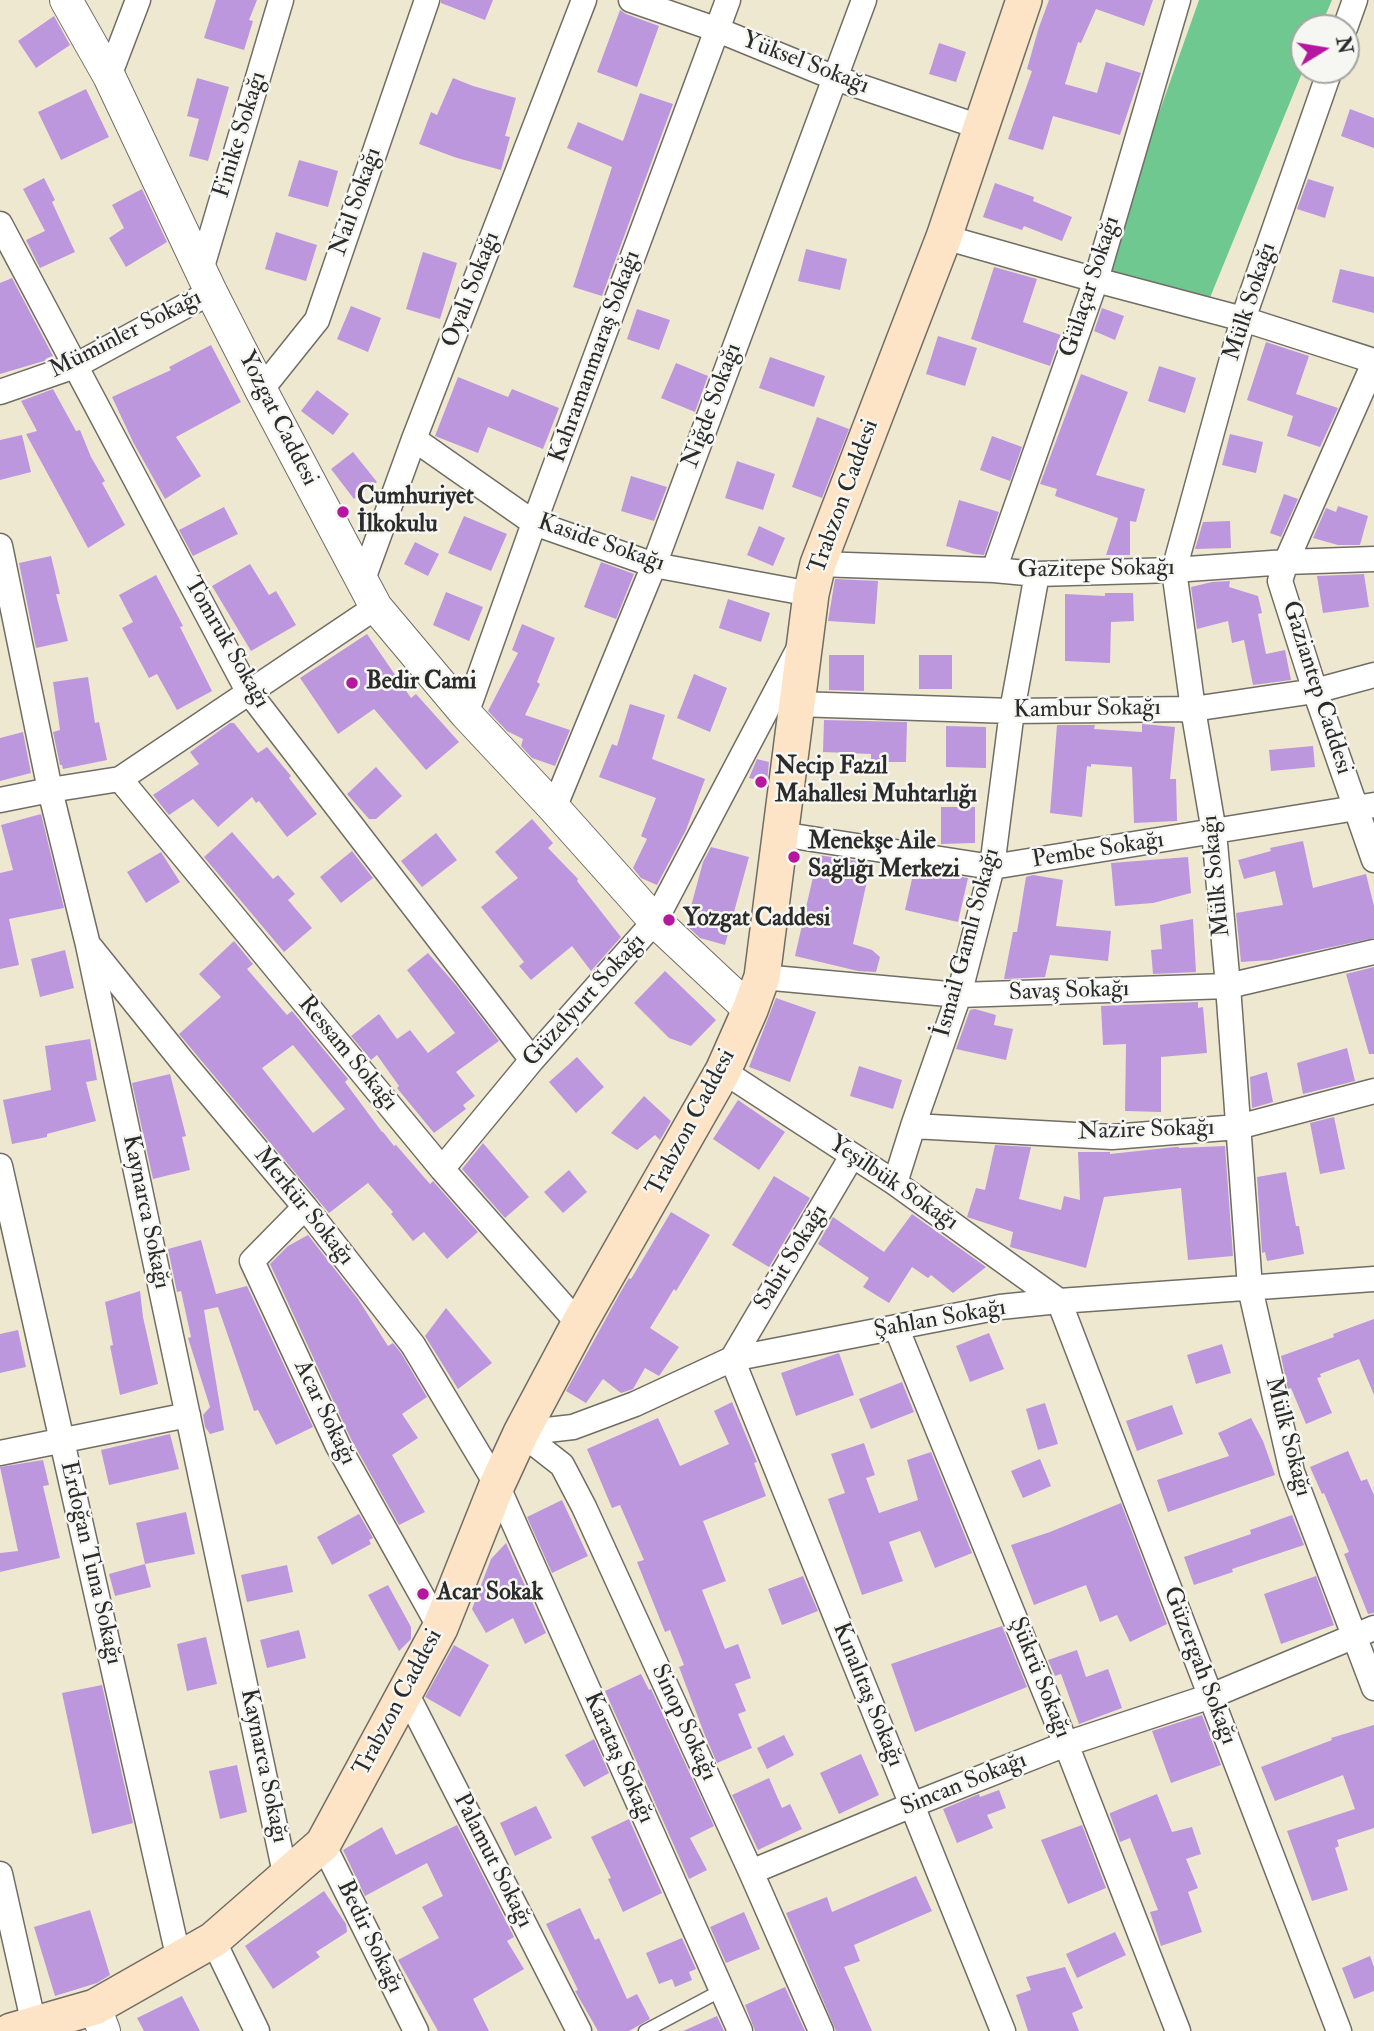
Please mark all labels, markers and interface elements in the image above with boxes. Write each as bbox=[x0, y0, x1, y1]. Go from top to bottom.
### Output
north arrow bbox=[1290, 14, 1360, 84]
street label: Yüksel Sokağı bbox=[737, 27, 873, 101]
text: N bbox=[1330, 35, 1357, 56]
street label: Finike Sokağı bbox=[208, 68, 274, 202]
street label: Nail Sokağı bbox=[325, 144, 389, 260]
street label: Gülaçar Sokağı bbox=[1055, 213, 1127, 361]
street label: Oyalı Sokağı bbox=[437, 228, 507, 352]
street label: Mülk Sokağı bbox=[1218, 239, 1284, 365]
street label: Kahramanmaraş Sokağı bbox=[544, 247, 648, 467]
street label: Müminler Sokağı bbox=[45, 284, 207, 386]
street label: Niğde Sokağı bbox=[677, 340, 749, 472]
street label: Yozgat Caddesi bbox=[231, 347, 323, 491]
street label: Trabzon Caddesi bbox=[804, 416, 886, 578]
place label: Cumhuriyet İlkokulu bbox=[357, 484, 474, 540]
marker: Cumhuriyet İlkokulu bbox=[335, 504, 351, 520]
street label: Kaside Sokağı bbox=[534, 509, 668, 579]
street label: Gazitepe Sokağı bbox=[1017, 554, 1175, 586]
street label: Tomruk Sokağı bbox=[177, 572, 275, 714]
street label: Gaziantep Caddesi bbox=[1274, 598, 1358, 778]
place label: Bedir Cami bbox=[366, 669, 476, 697]
marker: Bedir Cami bbox=[344, 675, 360, 691]
street label: Kambur Sokağı bbox=[1013, 694, 1161, 726]
place label: Necip Fazıl Mahallesi Muhtarlığı bbox=[775, 754, 977, 810]
marker: Necip Fazıl Mahallesi Muhtarlığı bbox=[753, 774, 769, 790]
street label: Mülk Sokağı bbox=[1196, 814, 1238, 938]
street label: Pembe Sokağı bbox=[1030, 826, 1166, 876]
place label: Menekşe Aile Sağlığı Merkezi bbox=[808, 829, 960, 885]
street label: İsmail Gamlı Sokağı bbox=[929, 845, 1007, 1041]
marker: Menekşe Aile Sağlığı Merkezi bbox=[786, 849, 802, 865]
place label: Yozgat Caddesi bbox=[683, 906, 830, 934]
marker: Yozgat Caddesi bbox=[661, 912, 677, 928]
street label: Güzelyurt Sokağı bbox=[518, 928, 652, 1074]
street label: Savaş Sokağı bbox=[1008, 976, 1130, 1008]
street label: Ressam Sokağı bbox=[291, 991, 403, 1117]
street label: Trabzon Caddesi bbox=[641, 1045, 743, 1201]
street label: Nazire Sokağı bbox=[1077, 1114, 1215, 1148]
street label: Yeşilbük Sokağı bbox=[823, 1130, 963, 1238]
street label: Kaynarca Sokağı bbox=[115, 1132, 175, 1292]
street label: Merkür Sokağı bbox=[247, 1142, 359, 1272]
street label: Sabit Sokağı bbox=[749, 1200, 835, 1316]
street label: Şahlan Sokağı bbox=[872, 1294, 1008, 1346]
street label: Acar Sokağı bbox=[286, 1356, 362, 1470]
street label: Mülk Sokağı bbox=[1257, 1374, 1317, 1500]
street label: Erdoğan Tuna Sokağı bbox=[53, 1459, 127, 1667]
place label: Acar Sokak bbox=[437, 1580, 543, 1608]
street label: Güzergah Sokağı bbox=[1156, 1583, 1242, 1749]
marker: Acar Sokak bbox=[415, 1586, 431, 1602]
street label: Şükrü Sokağı bbox=[1002, 1613, 1076, 1743]
street label: Kınalıtaş Sokağı bbox=[825, 1619, 909, 1771]
street label: Trabzon Caddesi bbox=[348, 1625, 450, 1781]
street label: Sinop Sokağı bbox=[644, 1660, 722, 1786]
street label: Kaynarca Sokağı bbox=[233, 1686, 293, 1846]
street label: Karataş Sokağı bbox=[576, 1688, 660, 1828]
street label: Sincan Sokağı bbox=[897, 1747, 1031, 1823]
street label: Palamut Sokağı bbox=[446, 1789, 538, 1933]
street label: Bedir Sokağı bbox=[329, 1876, 409, 1998]

